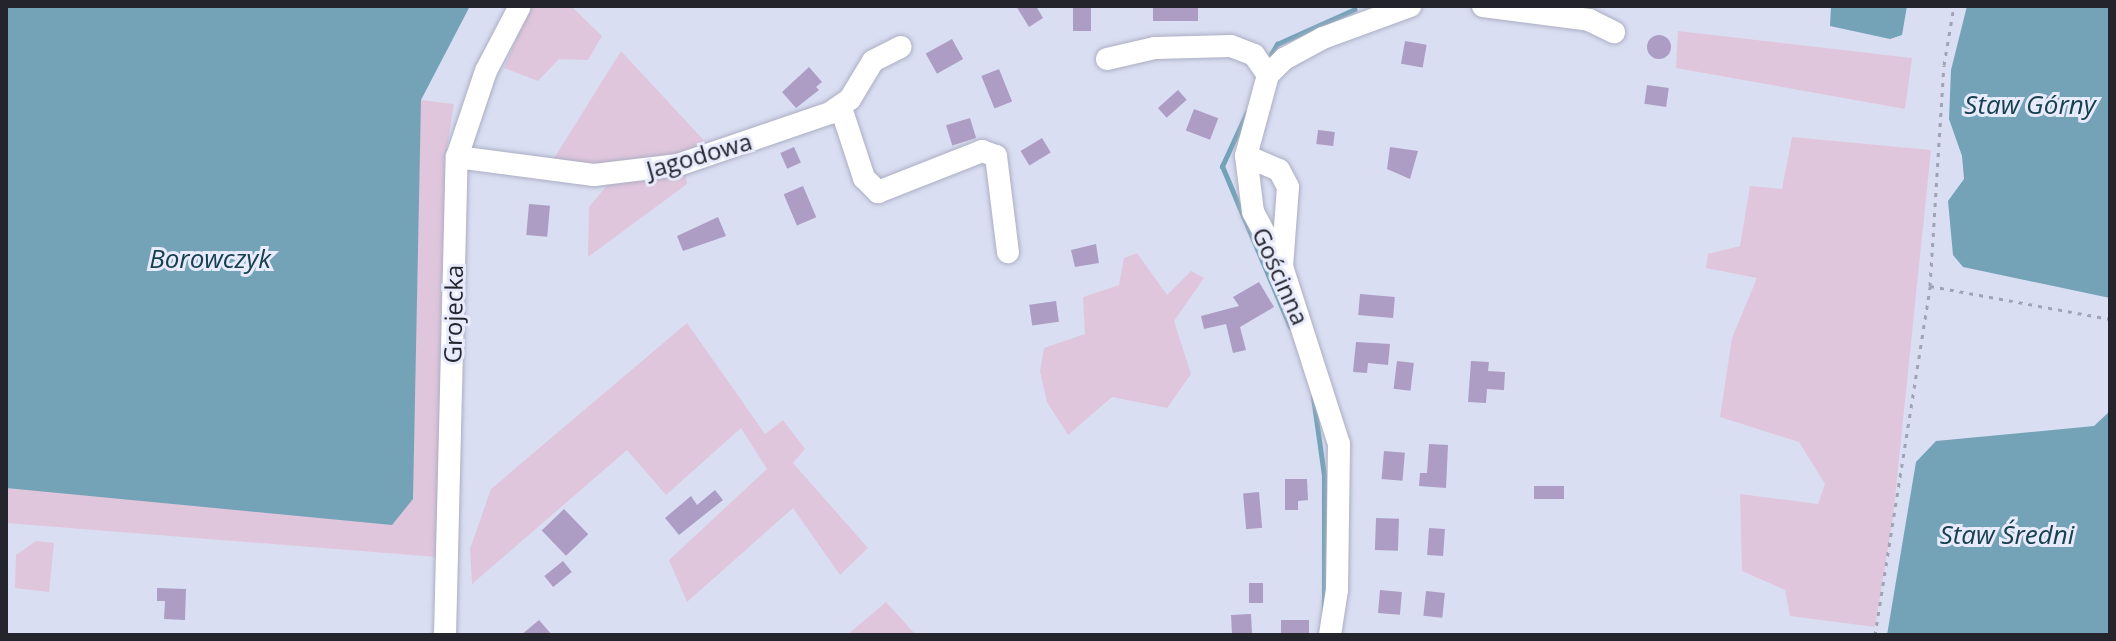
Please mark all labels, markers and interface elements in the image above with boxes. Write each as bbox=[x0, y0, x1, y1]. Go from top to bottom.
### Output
water label: Staw Górny bbox=[1964, 89, 2096, 121]
street label: Jagodowa bbox=[643, 126, 755, 184]
street label: Gościnna bbox=[1247, 223, 1315, 329]
water label: Borowczyk bbox=[149, 243, 271, 275]
street label: Grojecka bbox=[438, 264, 468, 364]
water label: Staw Średni bbox=[1940, 519, 2074, 551]

